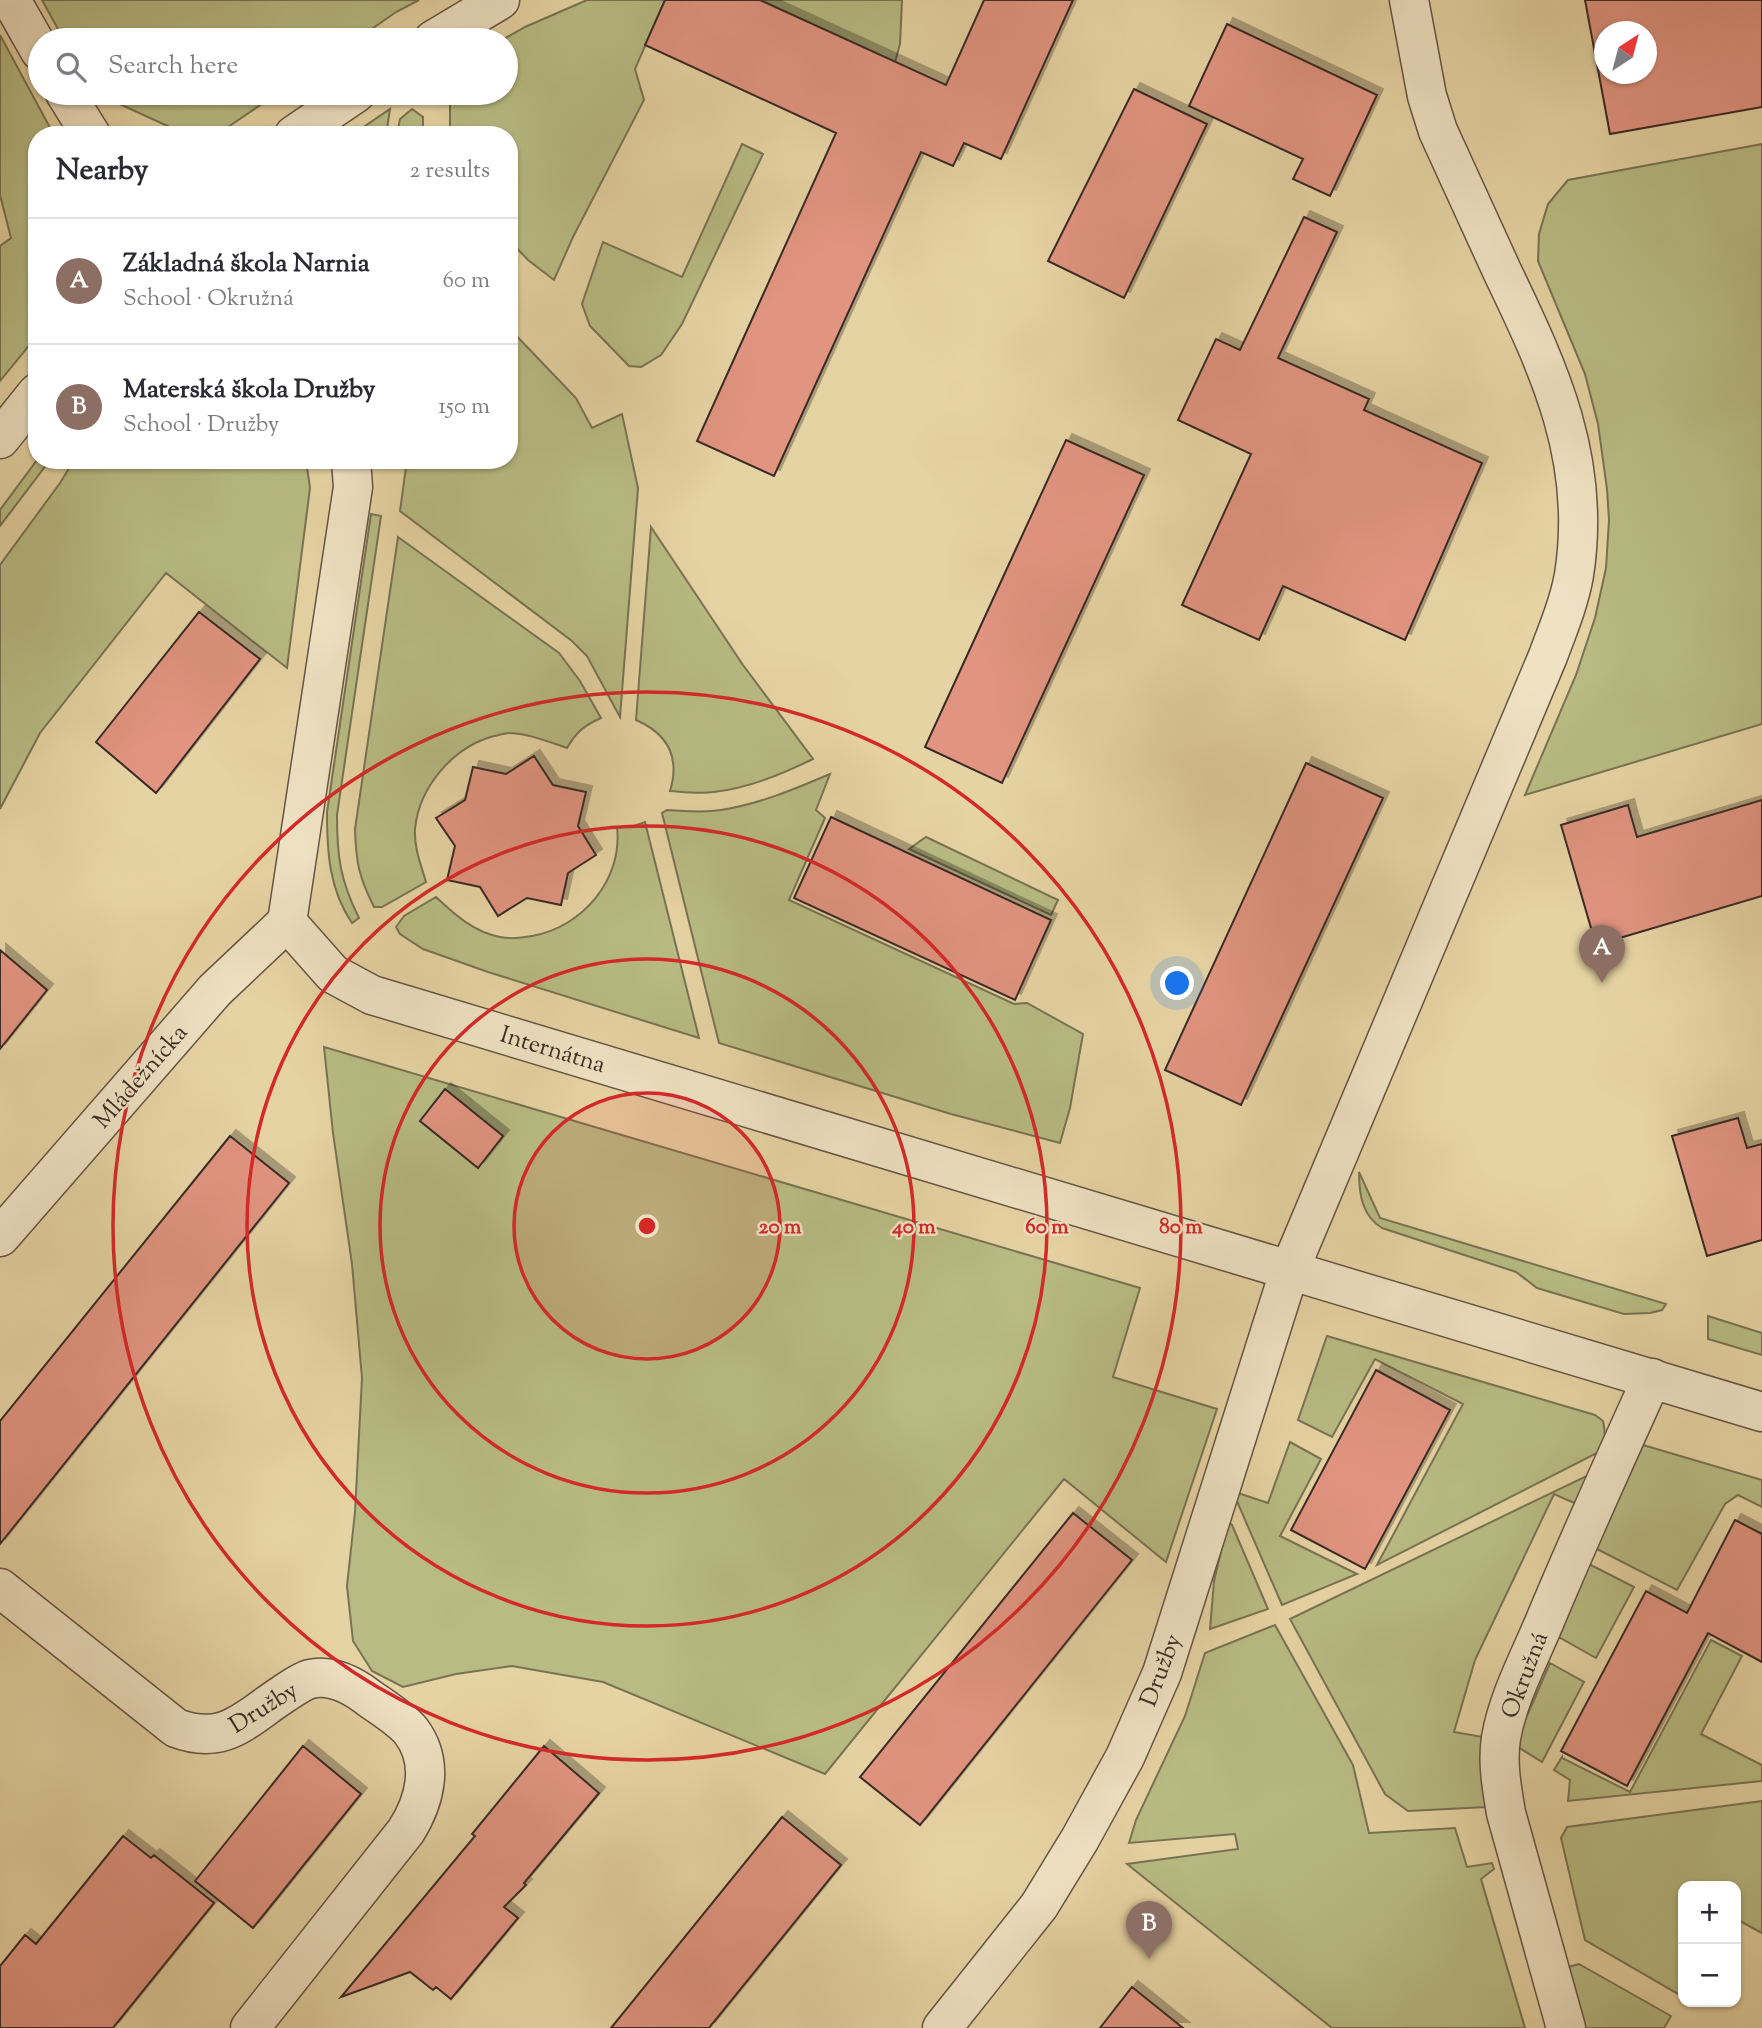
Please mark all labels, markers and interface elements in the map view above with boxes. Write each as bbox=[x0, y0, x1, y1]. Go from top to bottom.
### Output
north arrow bbox=[1594, 21, 1657, 84]
search box bbox=[28, 28, 518, 105]
icon: search bbox=[52, 48, 90, 86]
text: Search here bbox=[108, 48, 238, 85]
text: Nearby bbox=[56, 150, 148, 193]
text: 2 results bbox=[410, 155, 490, 188]
text: Základná škola Narnia bbox=[123, 246, 370, 283]
text: A bbox=[70, 265, 88, 298]
text: 60 m bbox=[442, 265, 490, 298]
text: School · Okružná bbox=[123, 283, 294, 316]
text: Materská škola Družby bbox=[123, 372, 375, 409]
text: B bbox=[72, 391, 86, 424]
text: 150 m bbox=[438, 391, 490, 424]
text: School · Družby bbox=[123, 409, 279, 442]
pin: A bbox=[1579, 925, 1625, 983]
your location bbox=[1160, 966, 1194, 1000]
street label: Mládežnícka bbox=[86, 1018, 197, 1137]
street label: Internátna bbox=[495, 1019, 609, 1083]
text: 20 m bbox=[759, 1213, 802, 1243]
text: 40 m bbox=[891, 1213, 936, 1243]
text: 60 m bbox=[1025, 1213, 1069, 1243]
text: 80 m bbox=[1159, 1213, 1203, 1243]
centre of rings bbox=[635, 1214, 659, 1238]
street label: Okružná bbox=[1494, 1627, 1558, 1724]
street label: Družby bbox=[1133, 1630, 1191, 1712]
street label: Družby bbox=[223, 1674, 305, 1743]
map controls bbox=[1678, 1881, 1741, 2007]
button: + bbox=[1678, 1881, 1741, 1944]
pin: B bbox=[1126, 1901, 1172, 1959]
button: − bbox=[1678, 1944, 1741, 2007]

